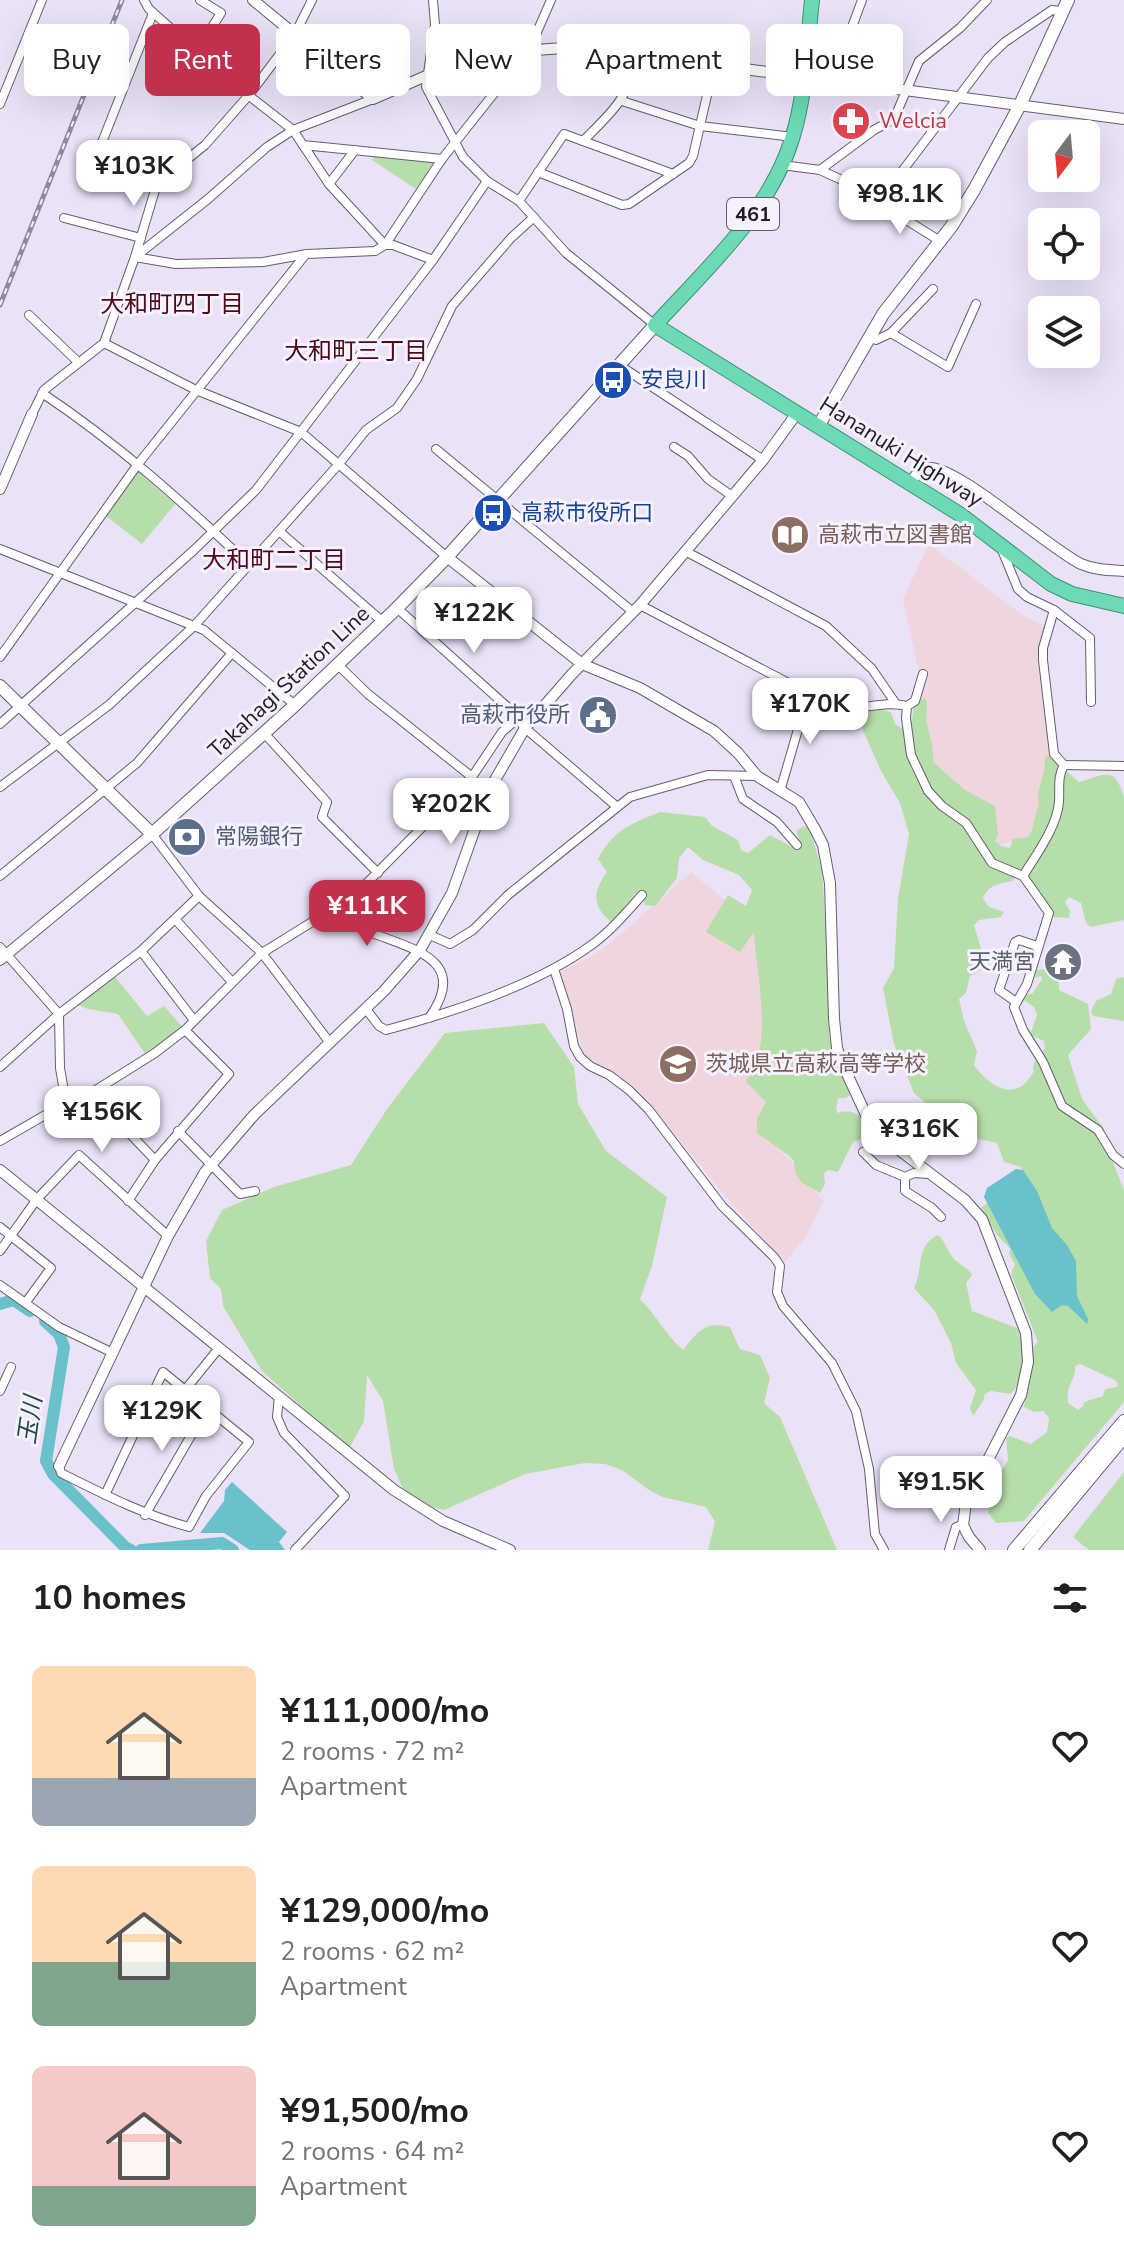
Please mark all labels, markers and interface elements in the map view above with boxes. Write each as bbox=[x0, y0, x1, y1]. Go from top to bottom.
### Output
chip: Buy bbox=[24, 24, 129, 96]
chip: Rent bbox=[145, 24, 260, 96]
chip: Filters bbox=[276, 24, 410, 96]
chip: New bbox=[426, 24, 541, 96]
chip: Apartment bbox=[557, 24, 750, 96]
chip: House bbox=[766, 24, 903, 96]
pharmacy icon: Welcia bbox=[830, 100, 872, 142]
place label: Welcia bbox=[879, 106, 947, 136]
north arrow bbox=[1028, 120, 1100, 192]
map controls bbox=[1028, 120, 1100, 368]
pin: ¥103K bbox=[78, 140, 190, 208]
text: ¥103K bbox=[94, 148, 174, 183]
pin: ¥98.1K bbox=[835, 168, 965, 236]
text: ¥98.1K bbox=[857, 176, 943, 211]
road number: 461 bbox=[727, 198, 779, 230]
button: locate bbox=[1028, 208, 1100, 280]
district label: 大和町四丁目 bbox=[100, 288, 244, 320]
button: layers bbox=[1028, 296, 1100, 368]
district label: 大和町三丁目 bbox=[284, 335, 428, 367]
bus stop icon: 安良川 bbox=[592, 359, 634, 401]
place label: 安良川 bbox=[641, 365, 707, 395]
street label: Hananuki Highway bbox=[814, 390, 989, 515]
bus stop icon: 高萩市役所口 bbox=[472, 492, 514, 534]
place label: 高萩市役所口 bbox=[521, 498, 653, 528]
library icon: 高萩市立図書館 bbox=[769, 514, 811, 556]
place label: 高萩市立図書館 bbox=[818, 520, 972, 550]
district label: 大和町二丁目 bbox=[202, 544, 346, 576]
pin: ¥122K bbox=[418, 587, 530, 655]
text: ¥122K bbox=[434, 595, 514, 630]
street label: Takahagi Station Line bbox=[202, 599, 376, 765]
pin: ¥170K bbox=[754, 678, 866, 746]
text: ¥170K bbox=[770, 686, 850, 721]
public building icon: 高萩市役所 bbox=[577, 694, 619, 736]
place label: 高萩市役所 bbox=[460, 700, 570, 730]
pin: ¥202K bbox=[395, 778, 507, 846]
text: ¥202K bbox=[411, 786, 491, 821]
bank icon: 常陽銀行 bbox=[166, 816, 208, 858]
place label: 常陽銀行 bbox=[215, 822, 303, 852]
pin: ¥111K bbox=[311, 880, 423, 948]
text: ¥111K bbox=[327, 888, 407, 923]
temple icon: 天満宮 bbox=[1042, 941, 1084, 983]
place label: 天満宮 bbox=[969, 947, 1035, 977]
school or university icon: 茨城県立高萩高等学校 bbox=[657, 1043, 699, 1085]
place label: 茨城県立高萩高等学校 bbox=[706, 1049, 926, 1079]
pin: ¥156K bbox=[46, 1086, 158, 1154]
text: ¥156K bbox=[62, 1094, 142, 1129]
pin: ¥316K bbox=[863, 1103, 975, 1171]
text: ¥316K bbox=[879, 1111, 959, 1146]
pin: ¥129K bbox=[106, 1385, 218, 1453]
water label: 玉川 bbox=[11, 1391, 50, 1446]
text: ¥129K bbox=[122, 1393, 202, 1428]
pin: ¥91.5K bbox=[876, 1456, 1006, 1524]
text: ¥91.5K bbox=[898, 1464, 984, 1499]
text: 10 homes bbox=[32, 1575, 186, 1621]
icon: filters bbox=[1048, 1576, 1092, 1620]
text: ¥111,000/mo bbox=[280, 1688, 489, 1734]
icon: home bbox=[96, 1698, 192, 1794]
icon: heart bbox=[1048, 1724, 1092, 1768]
text: 2 rooms · 72 m² bbox=[280, 1734, 464, 1769]
text: Apartment bbox=[280, 1769, 407, 1804]
text: ¥129,000/mo bbox=[280, 1888, 489, 1934]
icon: home bbox=[96, 1898, 192, 1994]
icon: heart bbox=[1048, 1924, 1092, 1968]
text: 2 rooms · 62 m² bbox=[280, 1934, 464, 1969]
text: Apartment bbox=[280, 1969, 407, 2004]
text: ¥91,500/mo bbox=[280, 2088, 469, 2134]
icon: home bbox=[96, 2098, 192, 2194]
icon: heart bbox=[1048, 2124, 1092, 2168]
text: 2 rooms · 64 m² bbox=[280, 2134, 464, 2169]
text: Apartment bbox=[280, 2169, 407, 2204]

